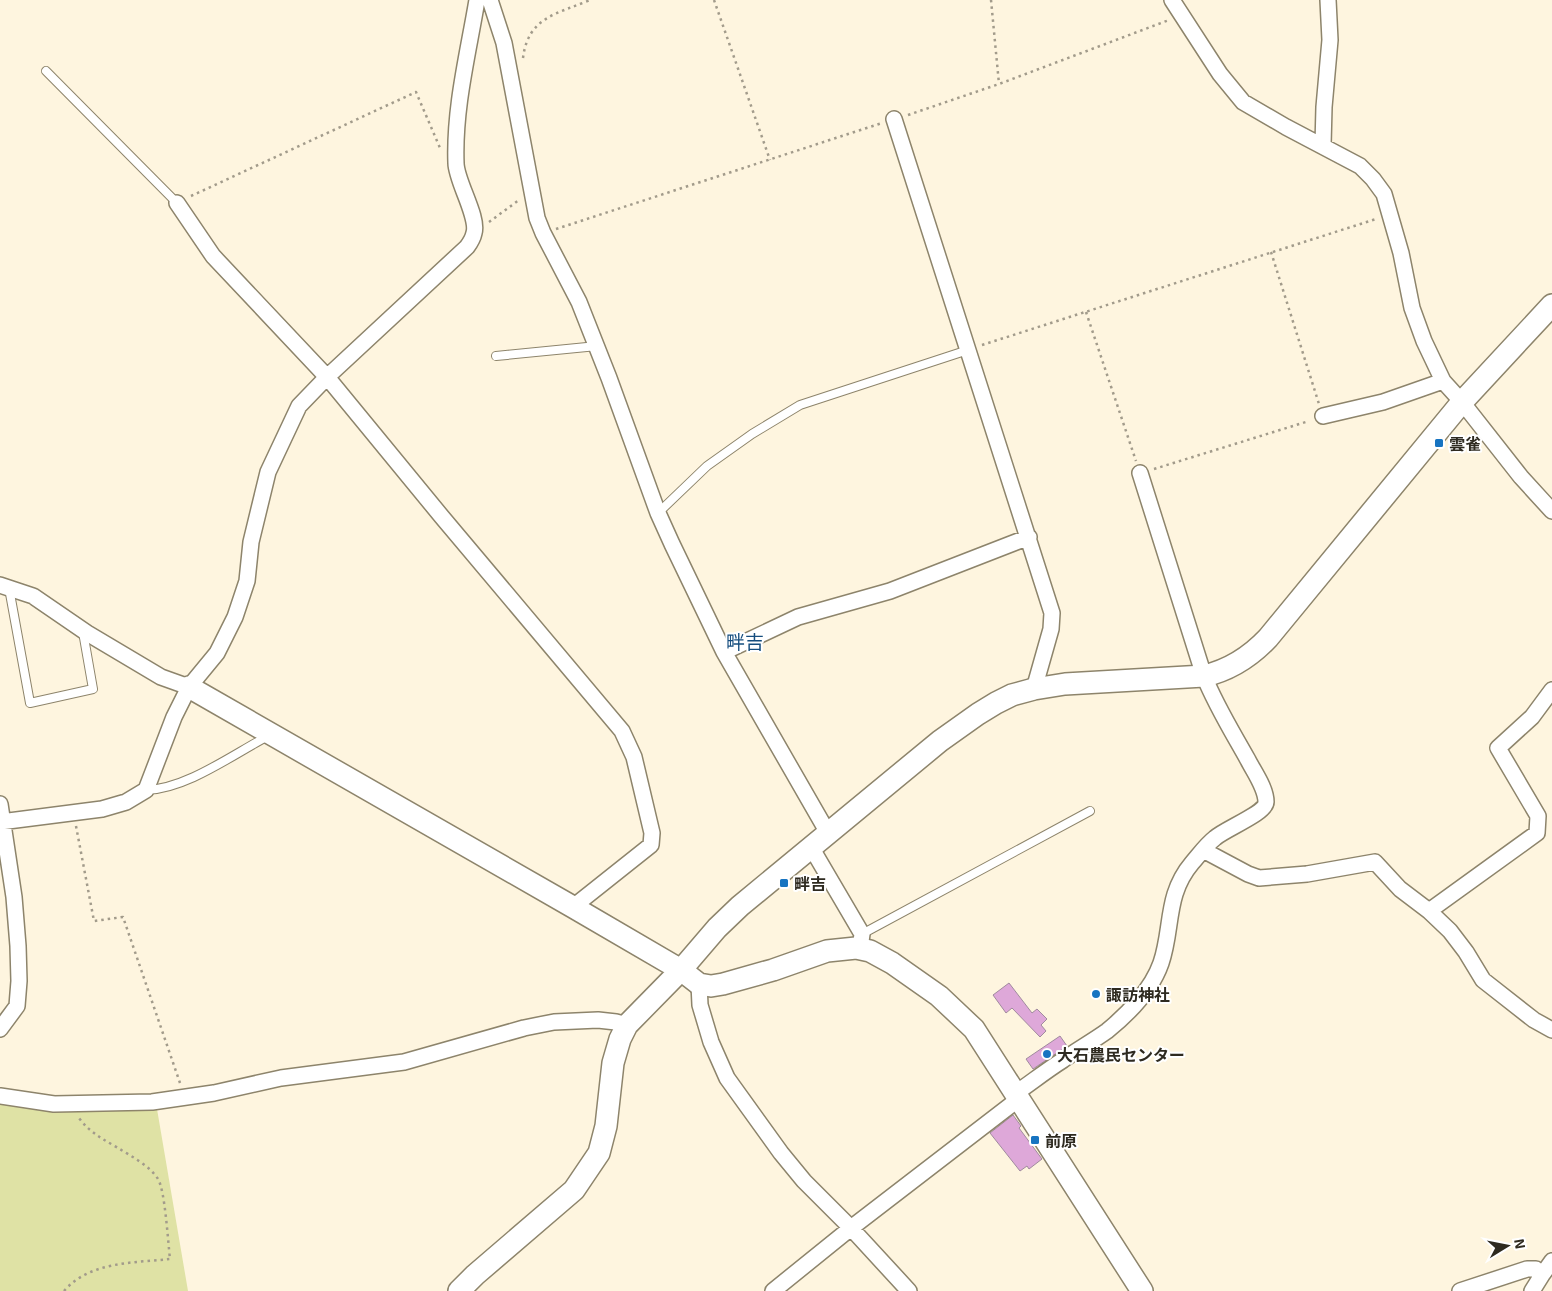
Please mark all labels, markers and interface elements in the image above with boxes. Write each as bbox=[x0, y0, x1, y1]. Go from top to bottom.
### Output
place label: 雲雀 bbox=[1449, 434, 1481, 453]
marker: 雲雀 bbox=[1433, 437, 1445, 449]
district label: 畔吉 bbox=[726, 630, 764, 653]
place label: 畔吉 bbox=[794, 874, 826, 893]
marker: 畔吉 bbox=[778, 877, 790, 889]
place label: 諏訪神社 bbox=[1106, 985, 1170, 1004]
marker: 諏訪神社 bbox=[1090, 988, 1102, 1000]
place label: 大石農民センター bbox=[1057, 1045, 1185, 1064]
marker: 大石農民センター bbox=[1041, 1048, 1053, 1060]
place label: 前原 bbox=[1045, 1131, 1077, 1150]
marker: 前原 bbox=[1029, 1134, 1041, 1146]
north arrow bbox=[1482, 1221, 1532, 1271]
text: N bbox=[1511, 1237, 1530, 1250]

